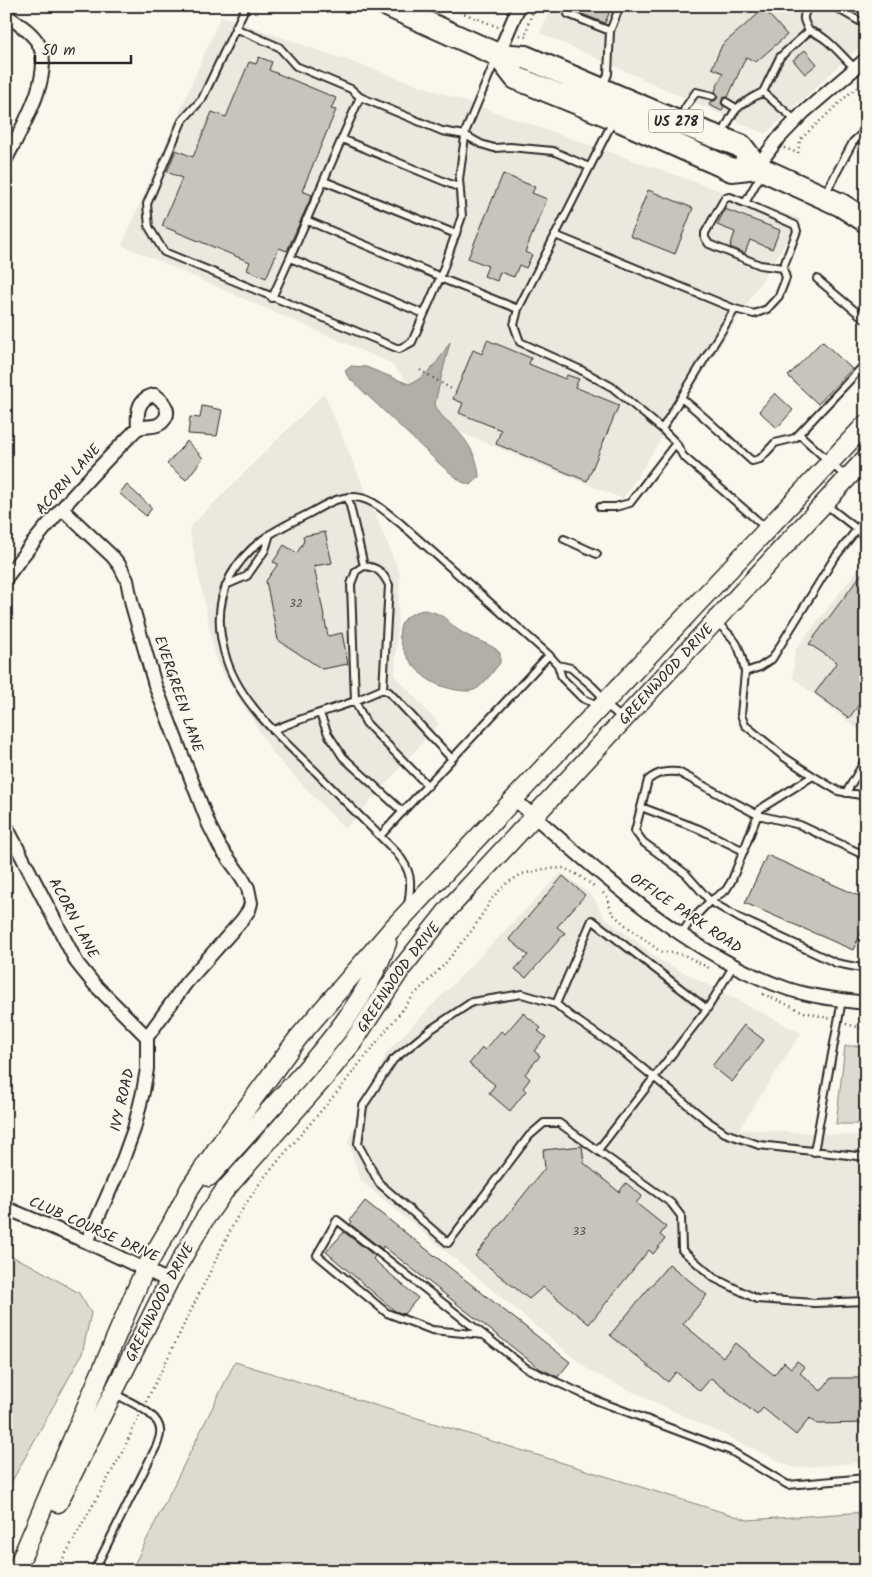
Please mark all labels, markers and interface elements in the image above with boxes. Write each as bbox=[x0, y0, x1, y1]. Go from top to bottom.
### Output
scale bar bbox=[35, 32, 131, 64]
text: 50 m bbox=[42, 39, 76, 63]
road number: US 278 bbox=[648, 110, 704, 132]
street label: ACORN LANE bbox=[30, 438, 108, 521]
house number: 32 bbox=[289, 594, 303, 613]
street label: GREENWOOD DRIVE bbox=[613, 617, 721, 731]
street label: EVERGREEN LANE bbox=[147, 633, 210, 757]
street label: OFFICE PARK ROAD bbox=[624, 867, 747, 961]
street label: ACORN LANE bbox=[42, 874, 105, 964]
street label: GREENWOOD DRIVE bbox=[351, 916, 448, 1038]
street label: IVY ROAD bbox=[104, 1066, 142, 1134]
street label: CLUB COURSE DRIVE bbox=[25, 1190, 164, 1270]
house number: 33 bbox=[572, 1222, 586, 1241]
street label: GREENWOOD DRIVE bbox=[119, 1238, 202, 1366]

